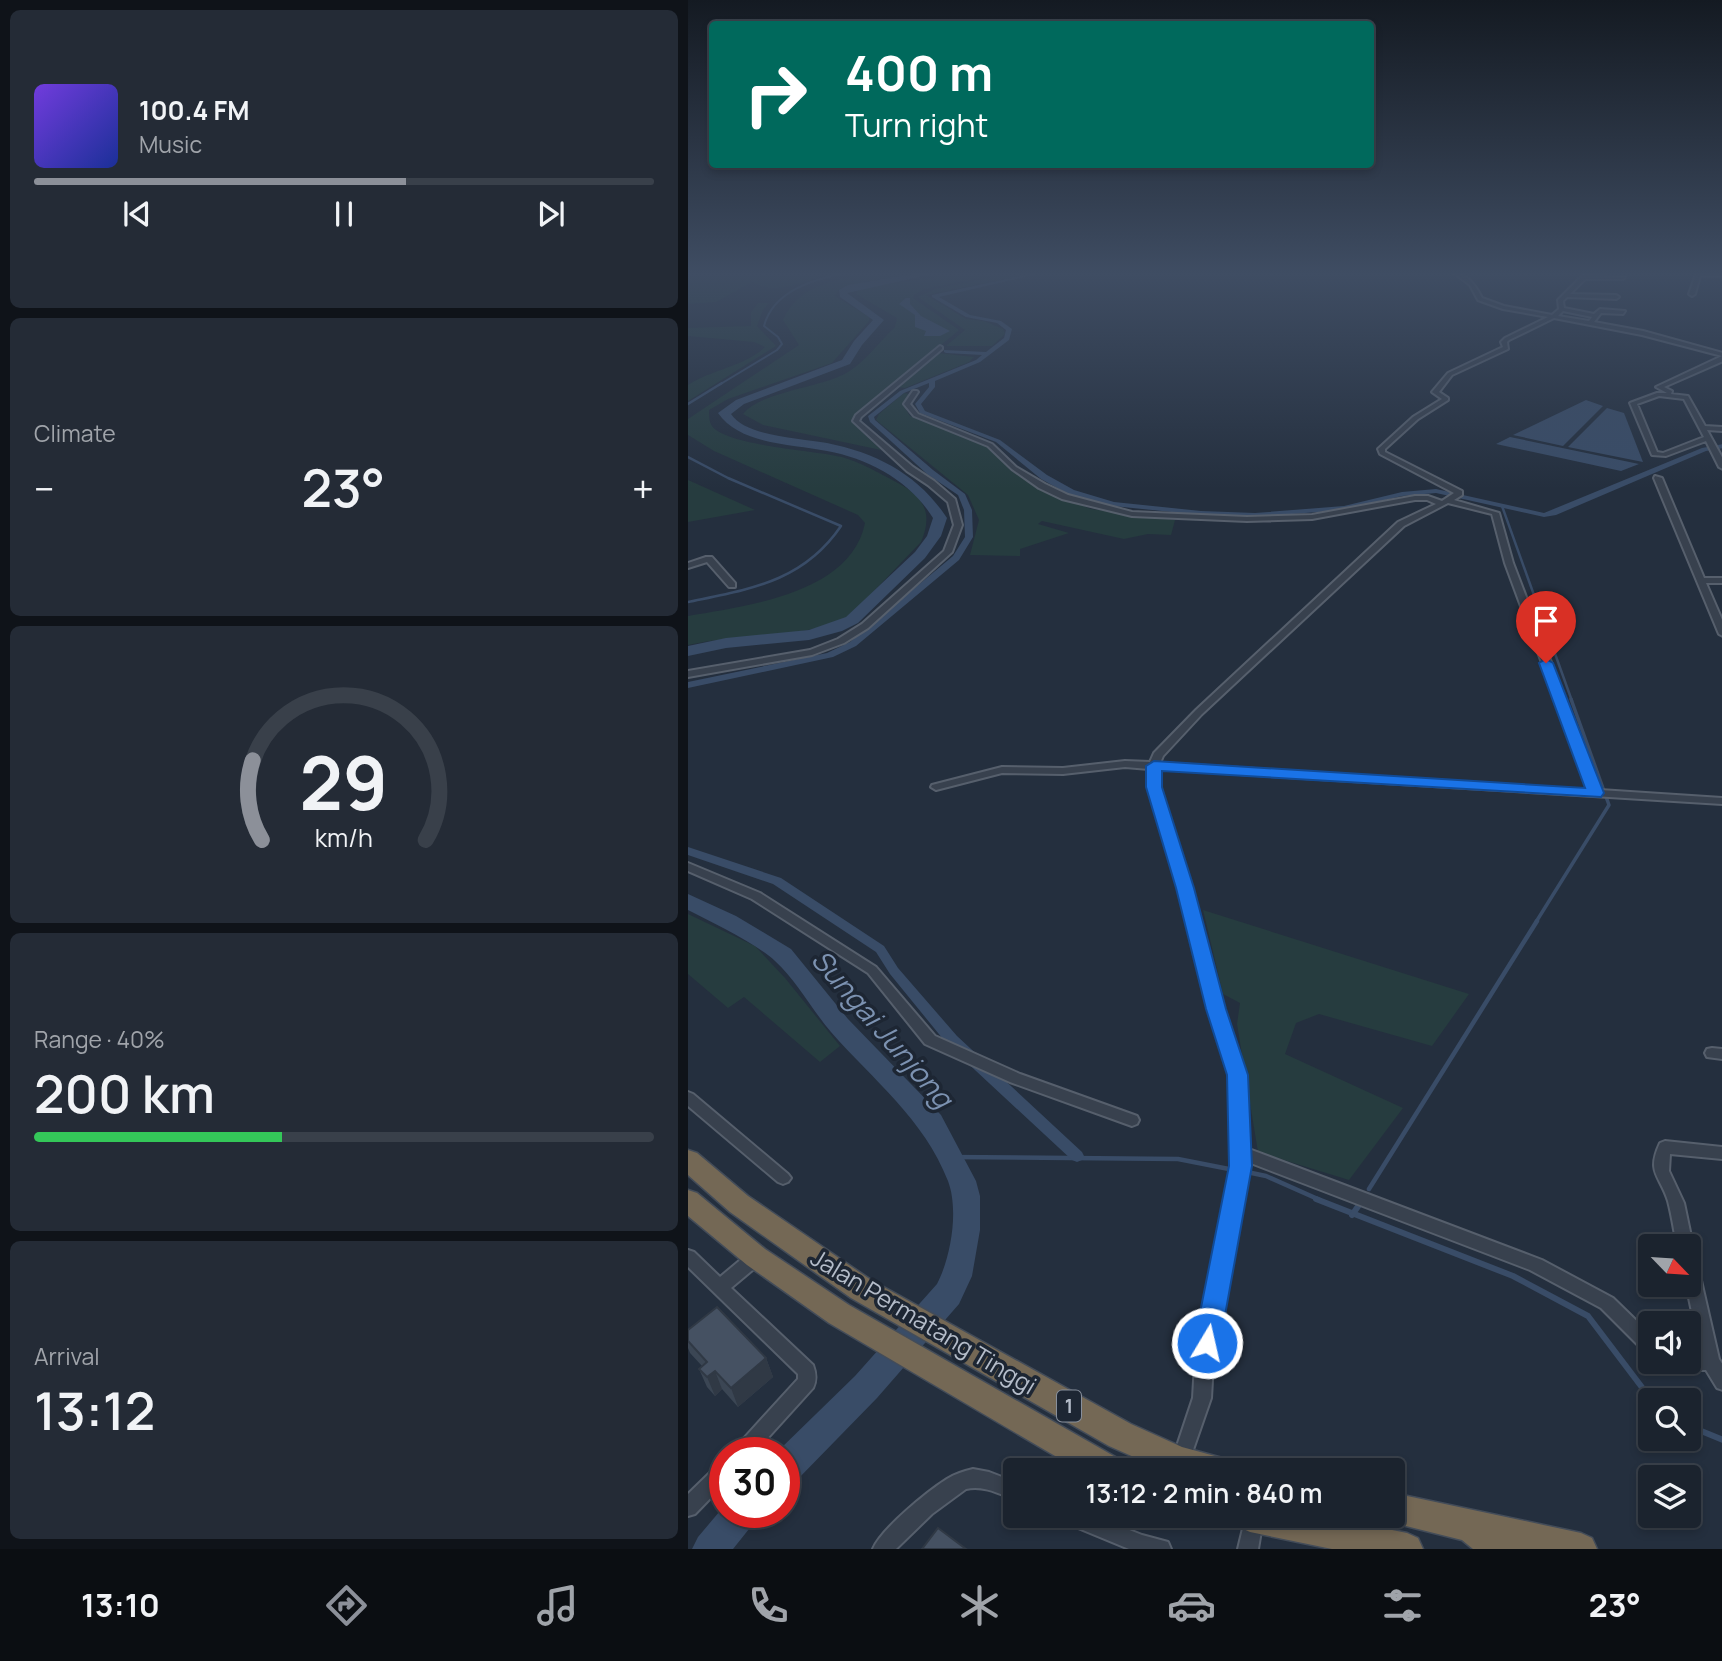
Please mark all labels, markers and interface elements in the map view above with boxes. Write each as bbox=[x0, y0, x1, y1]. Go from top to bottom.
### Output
text: 400 m bbox=[845, 39, 993, 106]
icon: right bbox=[730, 49, 821, 140]
text: 100.4 FM bbox=[139, 92, 249, 128]
text: Turn right bbox=[845, 103, 988, 147]
text: Music bbox=[139, 128, 202, 160]
icon: previous bbox=[118, 195, 156, 233]
icon: pause bbox=[325, 195, 363, 233]
icon: next bbox=[532, 195, 570, 233]
text: Climate bbox=[34, 417, 116, 449]
text: 23° bbox=[301, 452, 385, 523]
text: − bbox=[34, 462, 55, 514]
text: + bbox=[632, 462, 654, 514]
pin bbox=[1516, 591, 1576, 663]
icon: arrive bbox=[1527, 602, 1565, 640]
text: 29 bbox=[300, 733, 388, 833]
text: km/h bbox=[315, 820, 373, 855]
water label: Sungai Junjong bbox=[804, 941, 964, 1117]
text: Range · 40% bbox=[34, 1023, 165, 1055]
text: 200 km bbox=[34, 1058, 215, 1129]
north arrow bbox=[1638, 1234, 1701, 1297]
map controls bbox=[1638, 1234, 1701, 1528]
street label: Jalan Permatang Tinggi bbox=[805, 1241, 1043, 1401]
position arrow bbox=[1170, 1306, 1244, 1380]
button: sound bbox=[1638, 1311, 1701, 1374]
text: Arrival bbox=[34, 1340, 100, 1372]
text: 13:12 bbox=[34, 1375, 155, 1446]
button: search bbox=[1638, 1388, 1701, 1451]
road number: 1 bbox=[1057, 1390, 1081, 1422]
speed limit sign: 30 bbox=[709, 1437, 800, 1528]
button: layers bbox=[1638, 1465, 1701, 1528]
text: 13:12 · 2 min · 840 m bbox=[1086, 1475, 1322, 1511]
icon: directions bbox=[322, 1581, 371, 1630]
icon: music bbox=[533, 1581, 582, 1630]
icon: phone bbox=[744, 1581, 793, 1630]
icon: climate bbox=[955, 1581, 1004, 1630]
icon: car bbox=[1167, 1581, 1216, 1630]
icon: filters bbox=[1378, 1581, 1427, 1630]
text: 13:10 bbox=[81, 1583, 160, 1627]
text: 23° bbox=[1589, 1583, 1641, 1627]

